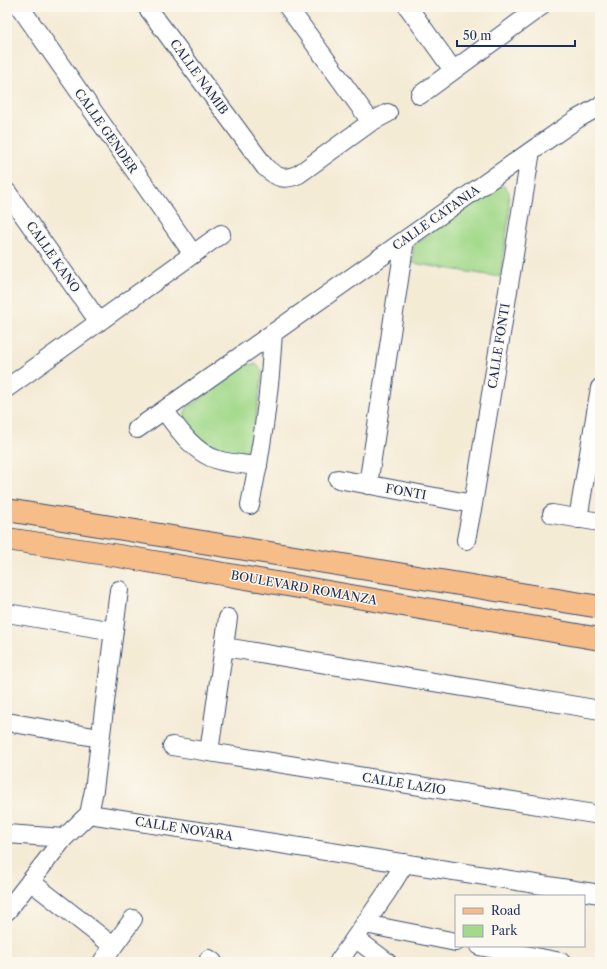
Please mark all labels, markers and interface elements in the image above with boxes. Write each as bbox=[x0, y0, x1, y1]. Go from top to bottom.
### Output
scale bar bbox=[457, 22, 575, 48]
text: 50 m bbox=[463, 28, 492, 43]
street label: CALLE NAMIB bbox=[167, 36, 232, 117]
street label: CALLE GENDER bbox=[72, 86, 142, 177]
street label: CALLE CATANIA bbox=[389, 181, 483, 253]
street label: CALLE KANO bbox=[23, 218, 83, 295]
street label: CALLE FONTI bbox=[484, 302, 513, 390]
street label: FONTI bbox=[385, 481, 428, 502]
street label: BOULEVARD ROMANZA bbox=[230, 567, 380, 608]
street label: CALLE LAZIO bbox=[361, 769, 447, 798]
street label: CALLE NOVARA bbox=[134, 813, 235, 844]
legend bbox=[455, 895, 585, 947]
text: Road bbox=[491, 903, 521, 918]
text: Park bbox=[491, 923, 518, 938]

